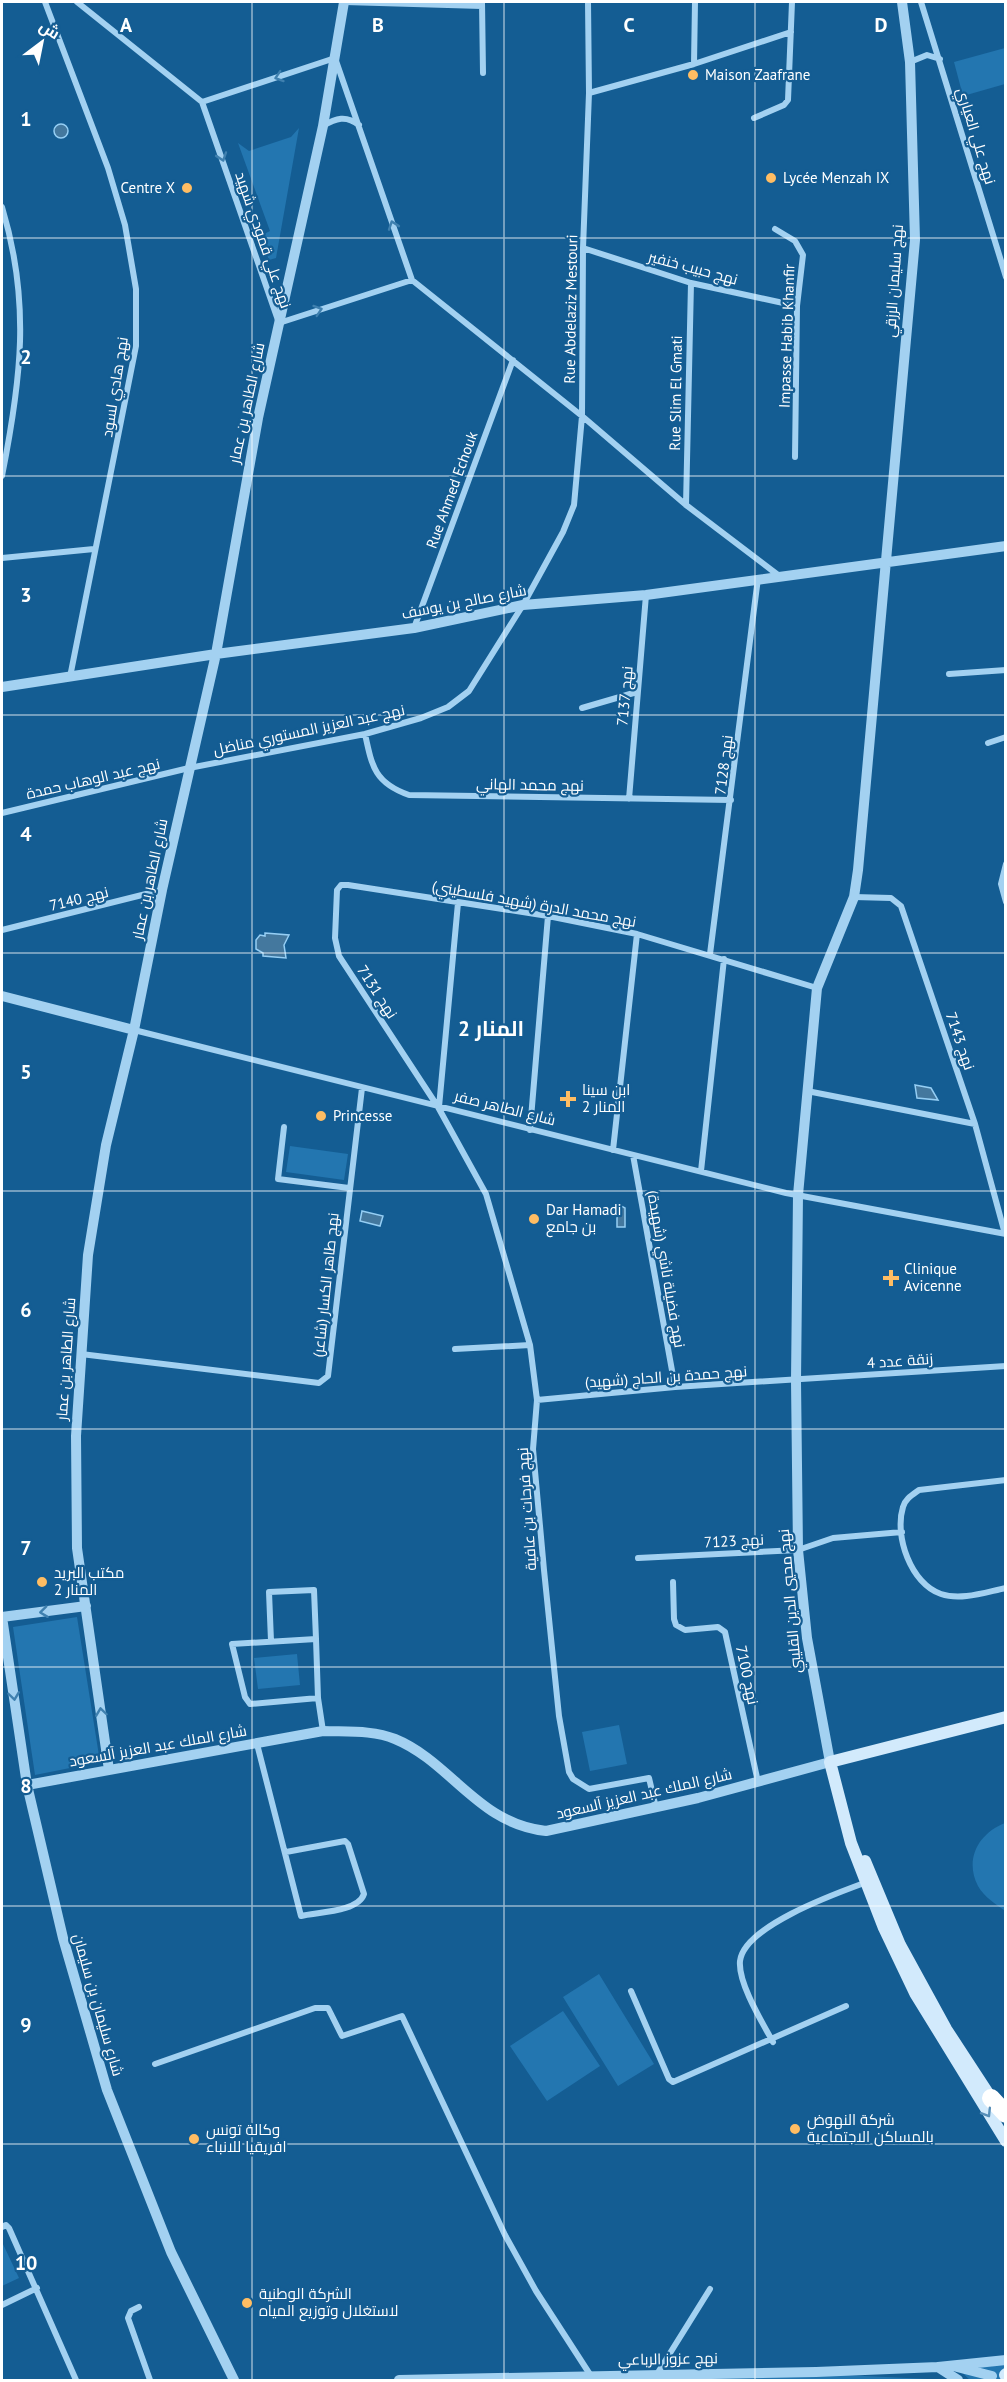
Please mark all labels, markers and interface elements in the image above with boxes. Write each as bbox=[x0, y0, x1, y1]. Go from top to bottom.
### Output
north arrow bbox=[12, 12, 72, 72]
text: A bbox=[120, 12, 133, 38]
text: B bbox=[372, 12, 384, 38]
text: C bbox=[623, 12, 635, 38]
text: D bbox=[875, 12, 888, 38]
text: ش bbox=[36, 15, 64, 43]
place label: Maison Zaafrane bbox=[705, 65, 810, 84]
marker: Maison Zaafrane bbox=[686, 68, 700, 82]
one-way arrow bbox=[274, 70, 285, 82]
street label: نهج علي العياري bbox=[950, 85, 1000, 187]
text: 1 bbox=[20, 106, 32, 132]
one-way arrow bbox=[215, 151, 228, 162]
place label: Lycée Menzah IX bbox=[783, 168, 889, 187]
street label: نهج علي قمودي شهيد bbox=[228, 169, 296, 312]
marker: Lycée Menzah IX bbox=[764, 171, 778, 185]
place label: Centre X bbox=[121, 178, 175, 197]
marker: Centre X bbox=[180, 181, 194, 195]
one-way arrow bbox=[388, 220, 400, 231]
street label: نهج سليمان الرزقي bbox=[880, 224, 910, 338]
street label: Rue Abdelaziz Mestouri bbox=[560, 234, 581, 384]
street label: نهج حبيب خنفير bbox=[645, 246, 740, 291]
street label: Impasse Habib Khanfir bbox=[774, 264, 799, 408]
one-way arrow bbox=[312, 305, 323, 318]
street label: نهج هادي لسود bbox=[97, 335, 135, 439]
street label: Rue Slim El Gmati bbox=[665, 335, 686, 451]
street label: شارع الطاهر بن عمار bbox=[224, 341, 271, 467]
text: 2 bbox=[20, 344, 32, 370]
street label: Rue Ahmed Echouk bbox=[422, 428, 482, 551]
street label: شارع صالح بن يوسف bbox=[400, 580, 528, 625]
text: 3 bbox=[20, 582, 32, 608]
street label: نهج 7137 bbox=[612, 665, 639, 727]
street label: نهج عبد العزيز المستوري مناضل bbox=[211, 700, 407, 762]
street label: نهج 7128 bbox=[710, 734, 739, 796]
street label: نهج عبد الوهاب حمدة bbox=[24, 754, 162, 805]
street label: نهج محمد الهاني bbox=[476, 774, 584, 798]
street label: شارع الطاهر بن عمار bbox=[127, 817, 174, 943]
text: 4 bbox=[20, 821, 32, 847]
street label: نهج محمد الدرة (شهيد فلسطيني) bbox=[430, 876, 638, 934]
street label: نهج 7140 bbox=[47, 882, 111, 917]
street label: نهج 7131 bbox=[351, 961, 402, 1023]
street label: نهج 7143 bbox=[940, 1009, 979, 1073]
district label: المنار 2 bbox=[458, 1015, 524, 1042]
text: 5 bbox=[20, 1059, 32, 1085]
place label: ابن سينا المنار 2 bbox=[582, 1080, 630, 1116]
street label: شارع الطاهر صفر bbox=[451, 1086, 558, 1131]
marker: ابن سينا المنار 2 bbox=[559, 1090, 577, 1108]
place label: Princesse bbox=[333, 1106, 392, 1125]
marker: Princesse bbox=[314, 1109, 328, 1123]
street label: نهج فضيلة ناشي (شهيدة) bbox=[640, 1189, 690, 1350]
place label: Dar Hamadi بن جامع bbox=[546, 1200, 622, 1238]
street label: نهج طاهر الكسار (شاعر) bbox=[308, 1212, 345, 1358]
marker: Dar Hamadi بن جامع bbox=[527, 1212, 541, 1226]
place label: Clinique Avicenne bbox=[904, 1259, 962, 1295]
marker: Clinique Avicenne bbox=[882, 1269, 900, 1287]
text: 6 bbox=[20, 1297, 32, 1323]
street label: شارع الطاهر بن عمار bbox=[52, 1297, 81, 1422]
street label: زنقة عدد 4 bbox=[866, 1349, 934, 1372]
street label: نهج حمدة بن الحاج (شهيد) bbox=[584, 1361, 748, 1394]
street label: نهج فرحات بن عافية bbox=[513, 1447, 542, 1571]
street label: نهج محيي الدين القليبي bbox=[774, 1528, 808, 1674]
street label: نهج 7123 bbox=[703, 1529, 765, 1554]
text: 7 bbox=[20, 1535, 32, 1561]
place label: مكتب البريد المنار 2 bbox=[54, 1563, 124, 1599]
marker: مكتب البريد المنار 2 bbox=[35, 1575, 49, 1589]
one-way arrow bbox=[40, 1605, 49, 1618]
street label: نهج 7100 bbox=[730, 1644, 763, 1707]
one-way arrow bbox=[7, 1691, 19, 1701]
one-way arrow bbox=[96, 1707, 108, 1716]
street label: شارع الملك عبد العزيز آلسعود bbox=[68, 1721, 249, 1772]
street label: شارع الملك عبد العزيز آلسعود bbox=[554, 1764, 734, 1825]
text: 8 bbox=[20, 1773, 32, 1799]
street label: شارع سليمان بن سليمان bbox=[67, 1931, 128, 2079]
text: 9 bbox=[20, 2012, 32, 2038]
one-way arrow bbox=[980, 2106, 991, 2117]
place label: شركة النهوض بالمساكن الاجتماعية bbox=[807, 2110, 934, 2147]
place label: وكالة تونس افريقيا للانباء bbox=[206, 2120, 286, 2156]
marker: شركة النهوض بالمساكن الاجتماعية bbox=[788, 2122, 802, 2136]
marker: وكالة تونس افريقيا للانباء bbox=[187, 2132, 201, 2146]
text: 10 bbox=[15, 2250, 37, 2276]
place label: الشركة الوطنية لاستغلال وتوزيع المياه bbox=[259, 2284, 398, 2322]
marker: الشركة الوطنية لاستغلال وتوزيع المياه bbox=[240, 2296, 254, 2310]
street label: نهج عزوز الرباعي bbox=[618, 2348, 718, 2372]

